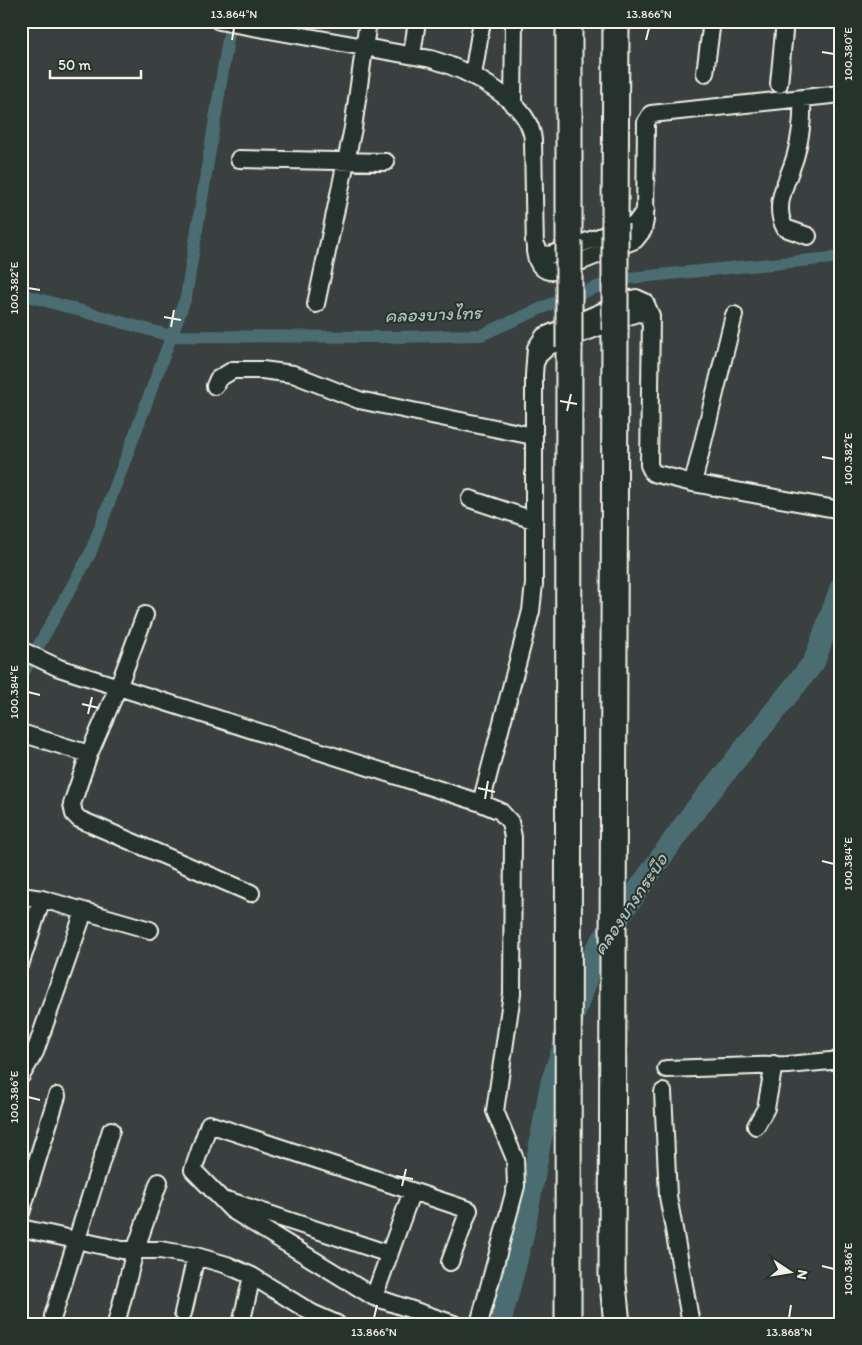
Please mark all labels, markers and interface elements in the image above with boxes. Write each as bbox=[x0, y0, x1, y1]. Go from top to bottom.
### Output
text: 13.864°N bbox=[211, 7, 257, 21]
text: 13.866°N bbox=[626, 7, 672, 21]
text: 100.380°E bbox=[841, 27, 855, 81]
scale bar bbox=[50, 48, 141, 80]
text: 50 m bbox=[58, 56, 91, 74]
text: 100.382°E bbox=[7, 261, 21, 314]
water label: คลองบางไทร bbox=[384, 301, 484, 327]
text: 100.382°E bbox=[841, 432, 855, 485]
text: 100.384°E bbox=[7, 665, 21, 719]
text: 100.384°E bbox=[841, 837, 855, 891]
water label: คลองบางกระบือ bbox=[587, 848, 673, 959]
text: 100.386°E bbox=[7, 1070, 21, 1123]
text: 100.386°E bbox=[841, 1242, 855, 1295]
north arrow bbox=[764, 1248, 814, 1298]
text: N bbox=[793, 1268, 812, 1281]
text: 13.866°N bbox=[351, 1325, 397, 1339]
text: 13.868°N bbox=[766, 1325, 812, 1339]

